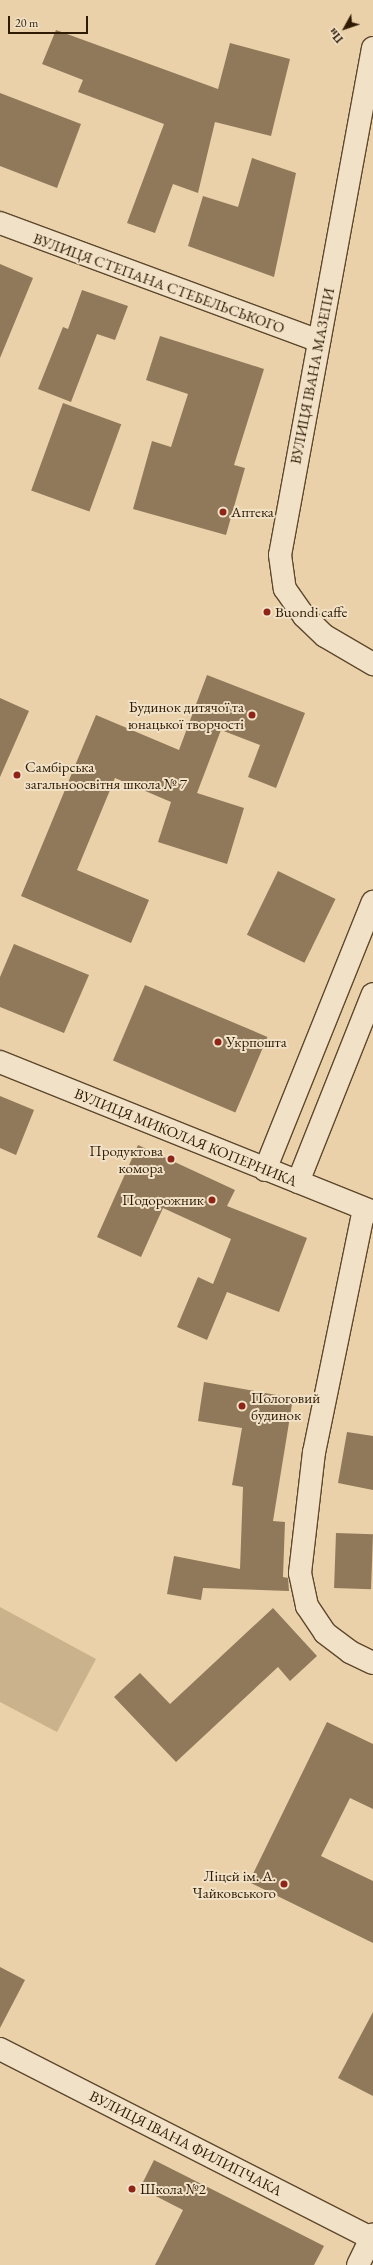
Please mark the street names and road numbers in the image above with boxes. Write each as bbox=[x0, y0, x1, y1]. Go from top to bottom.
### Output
street label: ВУЛИЦЯ СТЕПАНА СТЕБЕЛЬСЬКОГО bbox=[31, 229, 287, 337]
street label: ВУЛИЦЯ ІВАНА МАЗЕПИ bbox=[286, 287, 338, 465]
street label: ВУЛИЦЯ МИКОЛАЯ КОПЕРНИКА bbox=[72, 1084, 300, 1190]
street label: ВУЛИЦЯ ІВАНА ФИЛИПЧАКА bbox=[87, 2086, 285, 2200]

